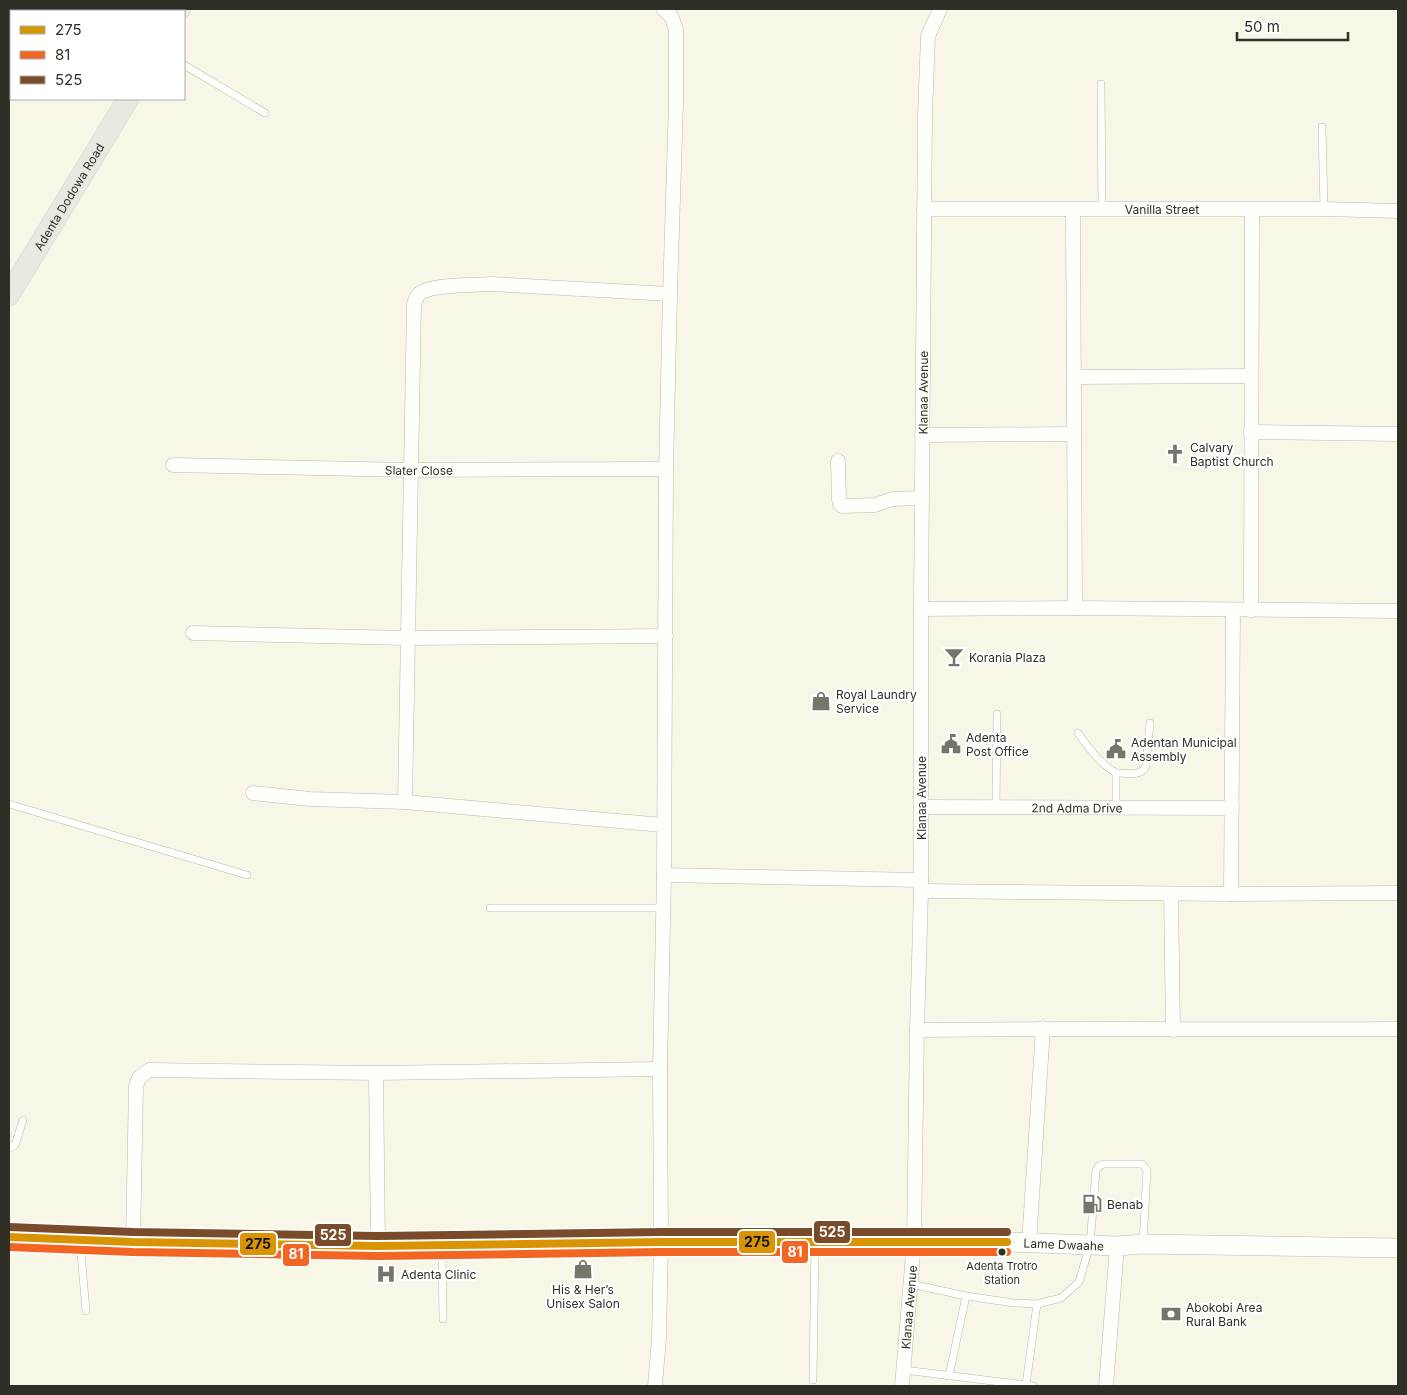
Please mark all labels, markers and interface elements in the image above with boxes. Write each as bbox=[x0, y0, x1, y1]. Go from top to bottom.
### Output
legend bbox=[10, 10, 185, 100]
scale bar bbox=[1237, 10, 1348, 42]
text: 50 m bbox=[1244, 17, 1280, 36]
text: 275 bbox=[55, 20, 82, 39]
text: 81 bbox=[55, 45, 70, 64]
text: 525 bbox=[55, 70, 82, 89]
street label: Adenta Dodowa Road bbox=[30, 140, 107, 253]
street label: Vanilla Street bbox=[1125, 202, 1199, 217]
street label: Klanaa Avenue bbox=[915, 351, 931, 435]
place label: Calvary Baptist Church bbox=[1190, 440, 1274, 469]
church icon: Calvary Baptist Church bbox=[1164, 443, 1186, 465]
street label: Slater Close bbox=[385, 462, 453, 478]
bar icon: Korania Plaza bbox=[943, 646, 965, 668]
place label: Korania Plaza bbox=[969, 650, 1046, 665]
place label: Royal Laundry Service bbox=[836, 687, 917, 716]
shop icon: Royal Laundry Service bbox=[810, 690, 832, 712]
place label: Adenta Post Office bbox=[966, 730, 1029, 759]
public building icon: Adenta Post Office bbox=[940, 733, 962, 755]
place label: Adentan Municipal Assembly bbox=[1131, 735, 1237, 764]
public building icon: Adentan Municipal Assembly bbox=[1105, 738, 1127, 760]
street label: Klanaa Avenue bbox=[914, 756, 929, 840]
street label: 2nd Adma Drive bbox=[1031, 800, 1123, 815]
fuel station icon: Benab bbox=[1081, 1193, 1103, 1215]
place label: Benab bbox=[1107, 1197, 1143, 1212]
line badge: 525 bbox=[813, 1220, 851, 1244]
line badge: 525 bbox=[314, 1223, 352, 1247]
text: 525 bbox=[819, 1223, 845, 1240]
text: 525 bbox=[320, 1226, 346, 1243]
line badge: 275 bbox=[738, 1230, 776, 1254]
line badge: 275 bbox=[239, 1232, 277, 1256]
text: 275 bbox=[744, 1233, 770, 1250]
text: 275 bbox=[245, 1235, 271, 1252]
street label: Lame Dwaahe bbox=[1023, 1235, 1104, 1253]
line badge: 81 bbox=[781, 1240, 809, 1264]
line badge: 81 bbox=[282, 1243, 310, 1267]
text: 81 bbox=[787, 1243, 803, 1260]
text: 81 bbox=[288, 1245, 304, 1262]
marker: Adenta Trotro Station bbox=[997, 1247, 1007, 1257]
shop icon: His & Her’s Unisex Salon bbox=[572, 1258, 594, 1280]
place label: Adenta Trotro Station bbox=[966, 1259, 1038, 1287]
hospital icon: Adenta Clinic bbox=[375, 1263, 397, 1285]
street label: Klanaa Avenue bbox=[898, 1265, 920, 1350]
place label: Adenta Clinic bbox=[401, 1267, 476, 1282]
place label: His & Her’s Unisex Salon bbox=[546, 1282, 620, 1311]
place label: Abokobi Area Rural Bank bbox=[1186, 1300, 1262, 1329]
bank icon: Abokobi Area Rural Bank bbox=[1160, 1303, 1182, 1325]

